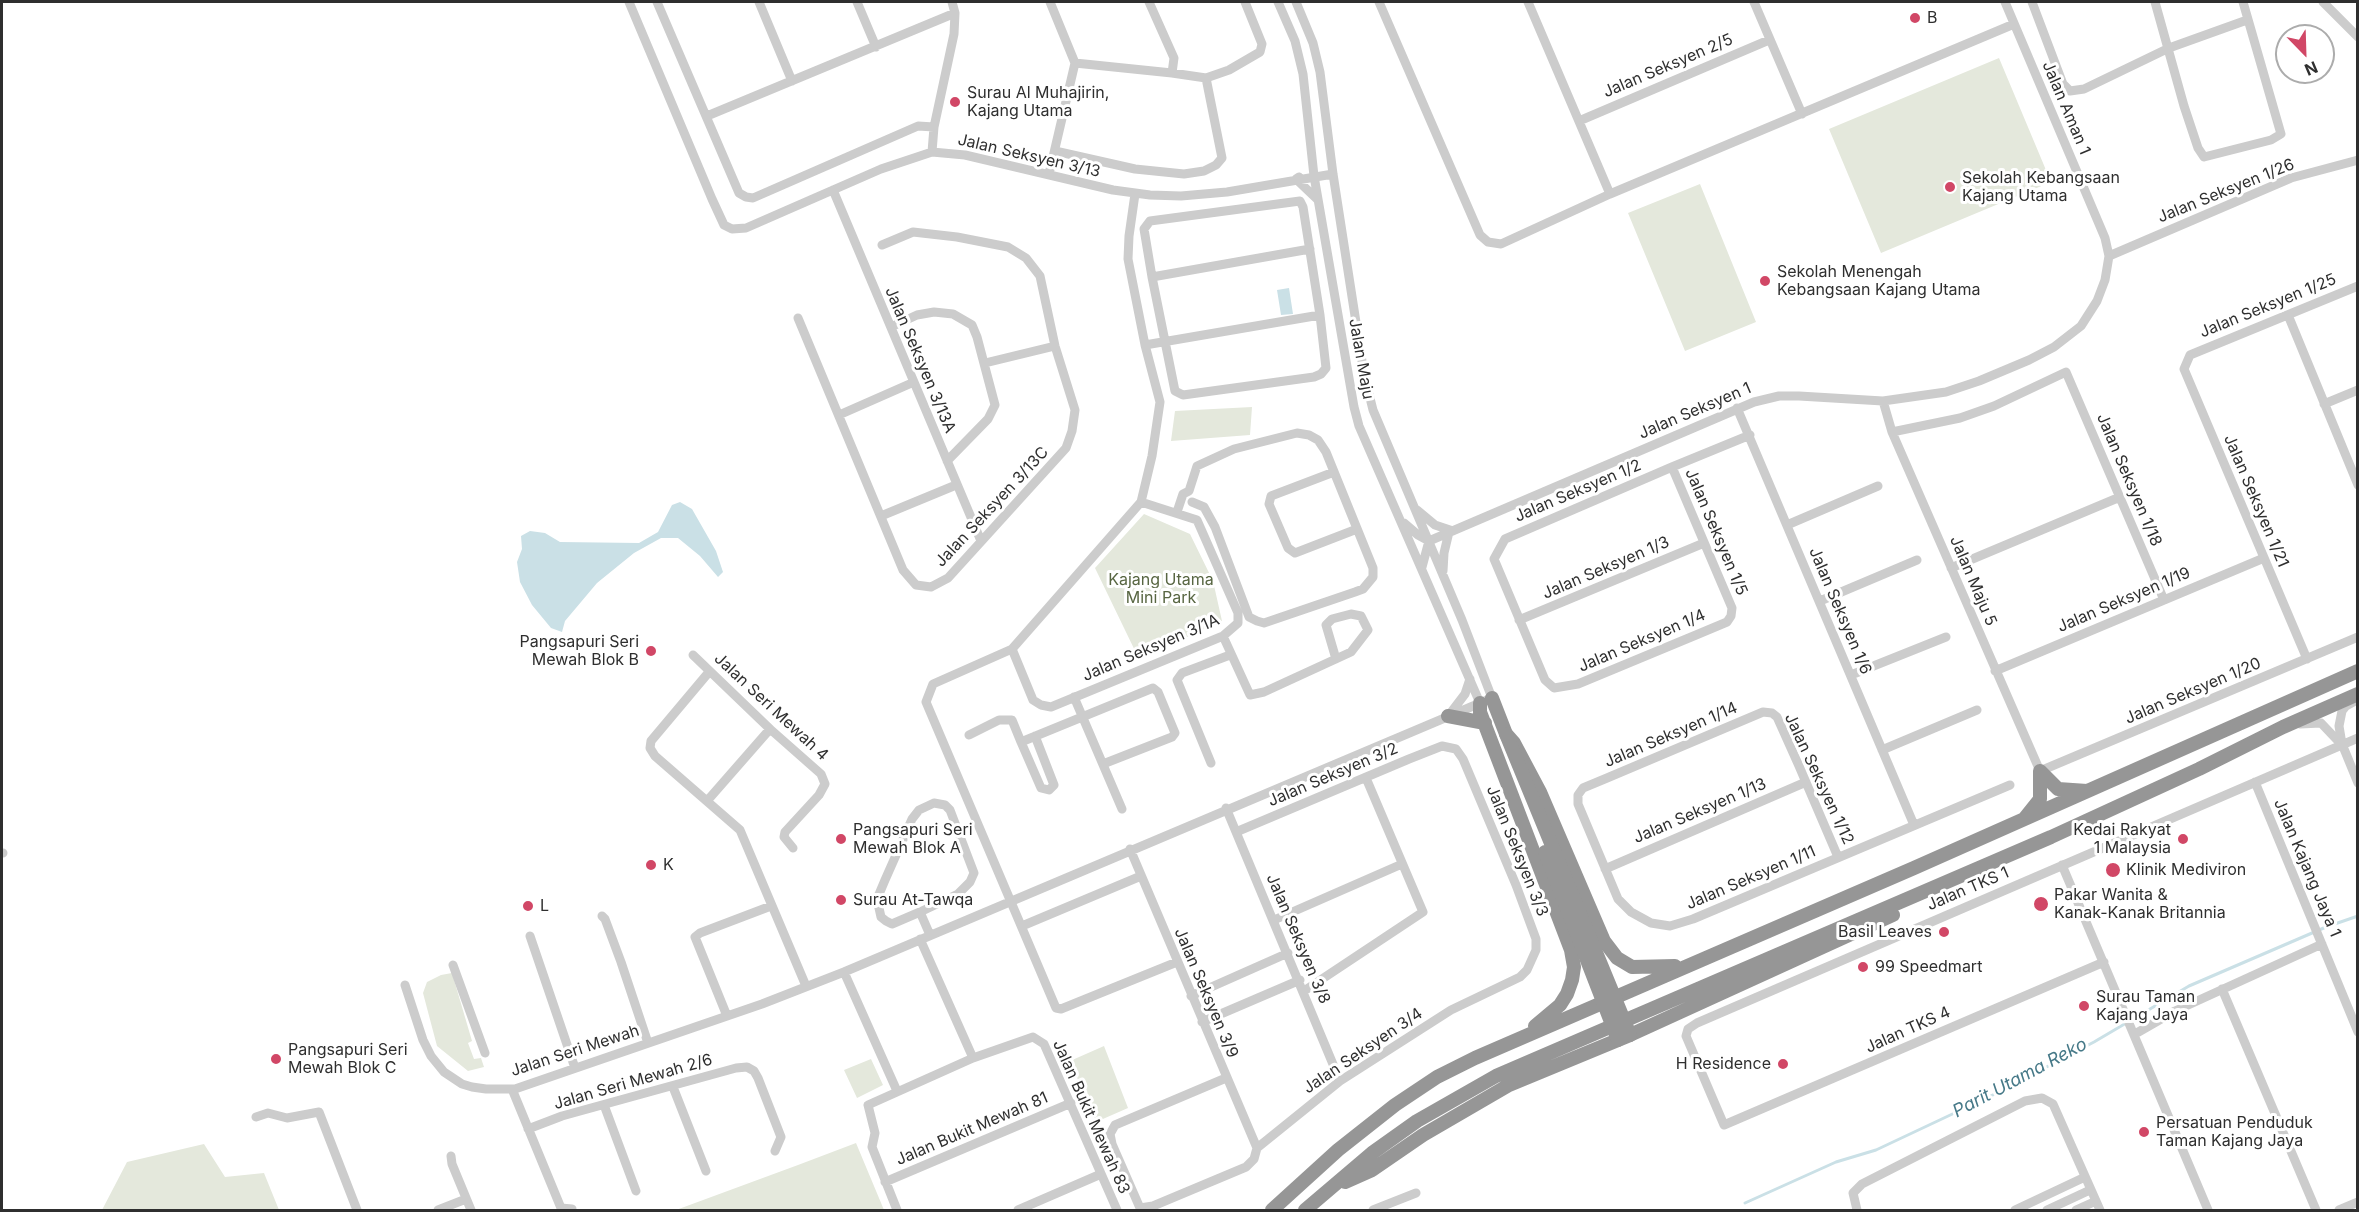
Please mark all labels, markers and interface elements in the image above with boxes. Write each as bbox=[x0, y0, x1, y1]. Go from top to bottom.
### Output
place label: B bbox=[1927, 8, 1937, 28]
marker: B bbox=[1908, 11, 1922, 25]
north arrow bbox=[2275, 24, 2335, 84]
street label: Jalan Seksyen 2/5 bbox=[1600, 30, 1736, 102]
text: N bbox=[2302, 57, 2321, 80]
street label: Jalan Aman 1 bbox=[2038, 58, 2094, 158]
place label: Surau Al Muhajirin, Kajang Utama bbox=[967, 83, 1109, 121]
marker: Surau Al Muhajirin, Kajang Utama bbox=[948, 95, 962, 109]
street label: Jalan Seksyen 3/13 bbox=[956, 130, 1102, 182]
street label: Jalan Seksyen 1/26 bbox=[2155, 155, 2297, 227]
place label: Sekolah Kebangsaan Kajang Utama bbox=[1962, 168, 2120, 206]
marker: Sekolah Kebangsaan Kajang Utama bbox=[1943, 180, 1957, 194]
place label: Sekolah Menengah Kebangsaan Kajang Utama bbox=[1777, 262, 1981, 300]
street label: Jalan Seksyen 1/25 bbox=[2197, 270, 2339, 342]
marker: Sekolah Menengah Kebangsaan Kajang Utama bbox=[1758, 274, 1772, 288]
street label: Jalan Seksyen 3/13A bbox=[881, 284, 959, 436]
street label: Jalan Maju bbox=[1344, 317, 1378, 401]
street label: Jalan Seksyen 1 bbox=[1636, 379, 1754, 443]
street label: Jalan Seksyen 1/18 bbox=[2092, 411, 2166, 549]
street label: Jalan Seksyen 1/21 bbox=[2219, 432, 2293, 570]
street label: Jalan Seksyen 3/13C bbox=[931, 443, 1053, 571]
street label: Jalan Seksyen 1/2 bbox=[1512, 456, 1644, 526]
street label: Jalan Seksyen 1/5 bbox=[1681, 466, 1751, 598]
street label: Jalan Seksyen 1/3 bbox=[1540, 533, 1672, 603]
street label: Jalan Maju 5 bbox=[1945, 533, 2001, 629]
street label: Jalan Seksyen 1/6 bbox=[1805, 545, 1875, 677]
street label: Jalan Seksyen 1/19 bbox=[2055, 563, 2193, 637]
park label: Kajang Utama Mini Park bbox=[1108, 570, 1214, 608]
street label: Jalan Seksyen 1/4 bbox=[1576, 606, 1708, 676]
street label: Jalan Seksyen 3/1A bbox=[1080, 610, 1222, 686]
place label: Pangsapuri Seri Mewah Blok B bbox=[519, 632, 639, 670]
marker: Pangsapuri Seri Mewah Blok B bbox=[644, 644, 658, 658]
street label: Jalan Seri Mewah 4 bbox=[710, 649, 832, 765]
street label: Jalan Seksyen 1/20 bbox=[2122, 654, 2264, 728]
street label: Jalan Seksyen 1/14 bbox=[1602, 698, 1740, 772]
street label: Jalan Seksyen 1/12 bbox=[1780, 710, 1858, 848]
street label: Jalan Seksyen 3/2 bbox=[1265, 739, 1401, 811]
street label: Jalan Seksyen 1/13 bbox=[1631, 774, 1769, 848]
street label: Jalan Seksyen 3/3 bbox=[1482, 783, 1552, 919]
street label: Jalan Kajang Jaya 1 bbox=[2269, 796, 2345, 940]
place label: Pangsapuri Seri Mewah Blok A bbox=[853, 820, 973, 858]
place label: Kedai Rakyat 1 Malaysia bbox=[2073, 820, 2171, 858]
marker: Pangsapuri Seri Mewah Blok A bbox=[834, 832, 848, 846]
marker: Kedai Rakyat 1 Malaysia bbox=[2176, 832, 2190, 846]
street label: Jalan Seksyen 1/11 bbox=[1683, 842, 1819, 914]
place label: K bbox=[663, 855, 674, 875]
marker: K bbox=[644, 858, 658, 872]
place label: Klinik Mediviron bbox=[2126, 860, 2246, 880]
marker: Klinik Mediviron bbox=[2104, 861, 2122, 879]
street label: Jalan TKS 1 bbox=[1924, 863, 2012, 915]
street label: Jalan Seksyen 3/8 bbox=[1262, 871, 1334, 1007]
place label: Pakar Wanita & Kanak-Kanak Britannia bbox=[2054, 885, 2226, 923]
place label: Surau At-Tawqa bbox=[853, 890, 973, 910]
marker: Surau At-Tawqa bbox=[834, 893, 848, 907]
marker: Pakar Wanita & Kanak-Kanak Britannia bbox=[2032, 895, 2050, 913]
place label: L bbox=[540, 896, 549, 916]
marker: L bbox=[521, 899, 535, 913]
place label: Basil Leaves bbox=[1838, 922, 1932, 942]
street label: Jalan Seksyen 3/9 bbox=[1170, 925, 1242, 1061]
marker: Basil Leaves bbox=[1937, 925, 1951, 939]
place label: 99 Speedmart bbox=[1875, 957, 1982, 977]
marker: 99 Speedmart bbox=[1856, 960, 1870, 974]
place label: Surau Taman Kajang Jaya bbox=[2096, 987, 2195, 1025]
marker: Surau Taman Kajang Jaya bbox=[2077, 999, 2091, 1013]
street label: Jalan TKS 4 bbox=[1863, 1003, 1953, 1057]
street label: Jalan Seksyen 3/4 bbox=[1300, 1004, 1426, 1098]
street label: Jalan Seri Mewah bbox=[508, 1021, 642, 1081]
water label: Parit Utama Reko bbox=[1949, 1034, 2091, 1122]
street label: Jalan Bukit Mewah 83 bbox=[1048, 1037, 1134, 1197]
place label: Pangsapuri Seri Mewah Blok C bbox=[288, 1040, 408, 1078]
street label: Jalan Seri Mewah 2/6 bbox=[551, 1050, 715, 1114]
marker: Pangsapuri Seri Mewah Blok C bbox=[269, 1052, 283, 1066]
place label: H Residence bbox=[1676, 1054, 1771, 1074]
marker: H Residence bbox=[1776, 1057, 1790, 1071]
street label: Jalan Bukit Mewah 81 bbox=[893, 1088, 1051, 1170]
place label: Persatuan Penduduk Taman Kajang Jaya bbox=[2156, 1113, 2313, 1151]
marker: Persatuan Penduduk Taman Kajang Jaya bbox=[2137, 1125, 2151, 1139]

